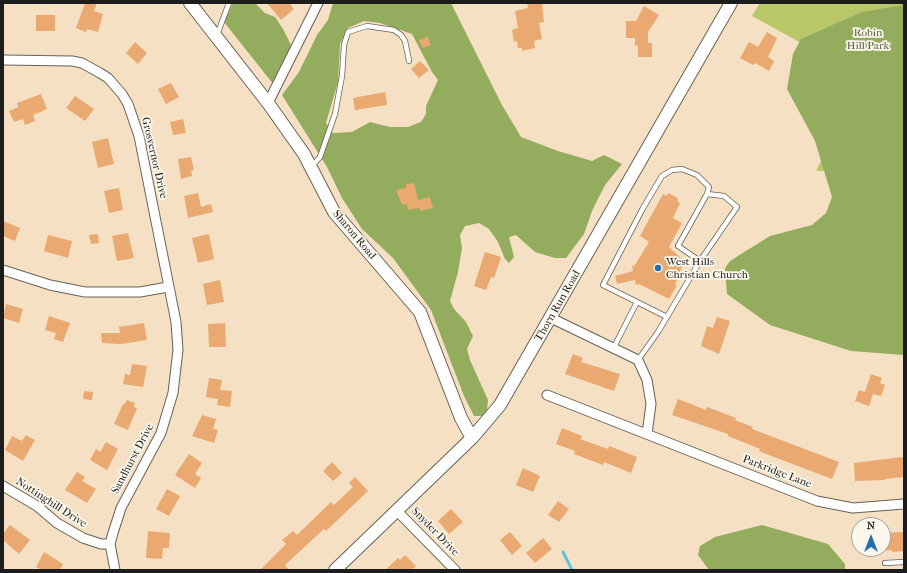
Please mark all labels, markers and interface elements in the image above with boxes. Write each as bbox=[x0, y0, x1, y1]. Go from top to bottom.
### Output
park label: Robin Hill Park bbox=[847, 26, 889, 52]
street label: Grosvernor Drive bbox=[138, 116, 170, 200]
street label: Sharon Road bbox=[330, 208, 378, 262]
place label: West Hills Christian Church bbox=[666, 255, 748, 281]
marker: West Hills Christian Church bbox=[653, 263, 663, 273]
street label: Thorn Run Road bbox=[532, 268, 584, 344]
street label: Sandhurst Drive bbox=[109, 422, 157, 496]
street label: Parkridge Lane bbox=[741, 453, 813, 491]
street label: Nottinghill Drive bbox=[13, 475, 89, 531]
street label: Snyder Drive bbox=[409, 505, 461, 559]
north arrow bbox=[851, 517, 891, 557]
text: N bbox=[867, 519, 875, 532]

